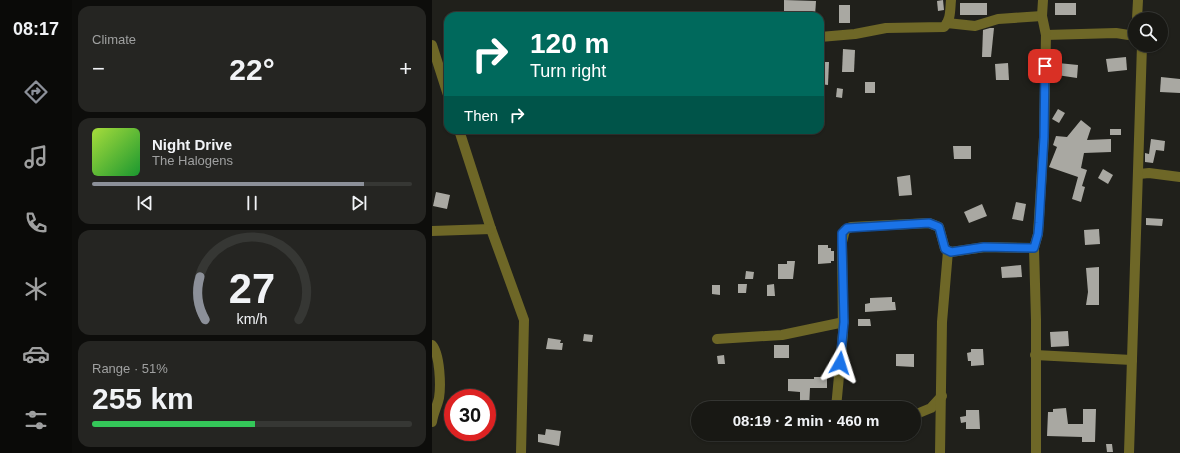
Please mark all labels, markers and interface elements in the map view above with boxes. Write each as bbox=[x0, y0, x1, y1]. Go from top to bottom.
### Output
map controls bbox=[1128, 12, 1168, 52]
button: search bbox=[1128, 12, 1168, 52]
text: 08:17 bbox=[13, 19, 59, 39]
icon: right bbox=[464, 28, 516, 80]
text: 120 m bbox=[530, 28, 609, 59]
text: Climate bbox=[92, 32, 136, 47]
pin bbox=[1028, 49, 1062, 83]
text: 22° bbox=[229, 53, 275, 86]
icon: arrive bbox=[1034, 55, 1056, 77]
text: − bbox=[92, 56, 105, 81]
text: + bbox=[399, 56, 412, 81]
text: Turn right bbox=[530, 61, 606, 81]
icon: directions bbox=[22, 78, 50, 106]
icon: right bbox=[506, 104, 528, 126]
text: Then bbox=[464, 107, 498, 124]
text: Night Drive bbox=[152, 136, 232, 153]
icon: music bbox=[22, 143, 50, 171]
text: The Halogens bbox=[152, 153, 233, 168]
icon: previous bbox=[134, 192, 156, 214]
icon: pause bbox=[241, 192, 263, 214]
icon: next bbox=[348, 192, 370, 214]
icon: phone bbox=[22, 209, 50, 237]
text: 27 bbox=[229, 265, 275, 312]
icon: climate bbox=[22, 275, 50, 303]
text: km/h bbox=[237, 311, 268, 327]
icon: car bbox=[22, 340, 50, 368]
position arrow bbox=[819, 342, 861, 384]
text: Range · 51% bbox=[92, 361, 168, 376]
text: 255 km bbox=[92, 382, 194, 415]
speed limit sign: 30 bbox=[444, 389, 496, 441]
icon: filters bbox=[22, 406, 50, 434]
text: 08:19 · 2 min · 460 m bbox=[733, 412, 879, 429]

